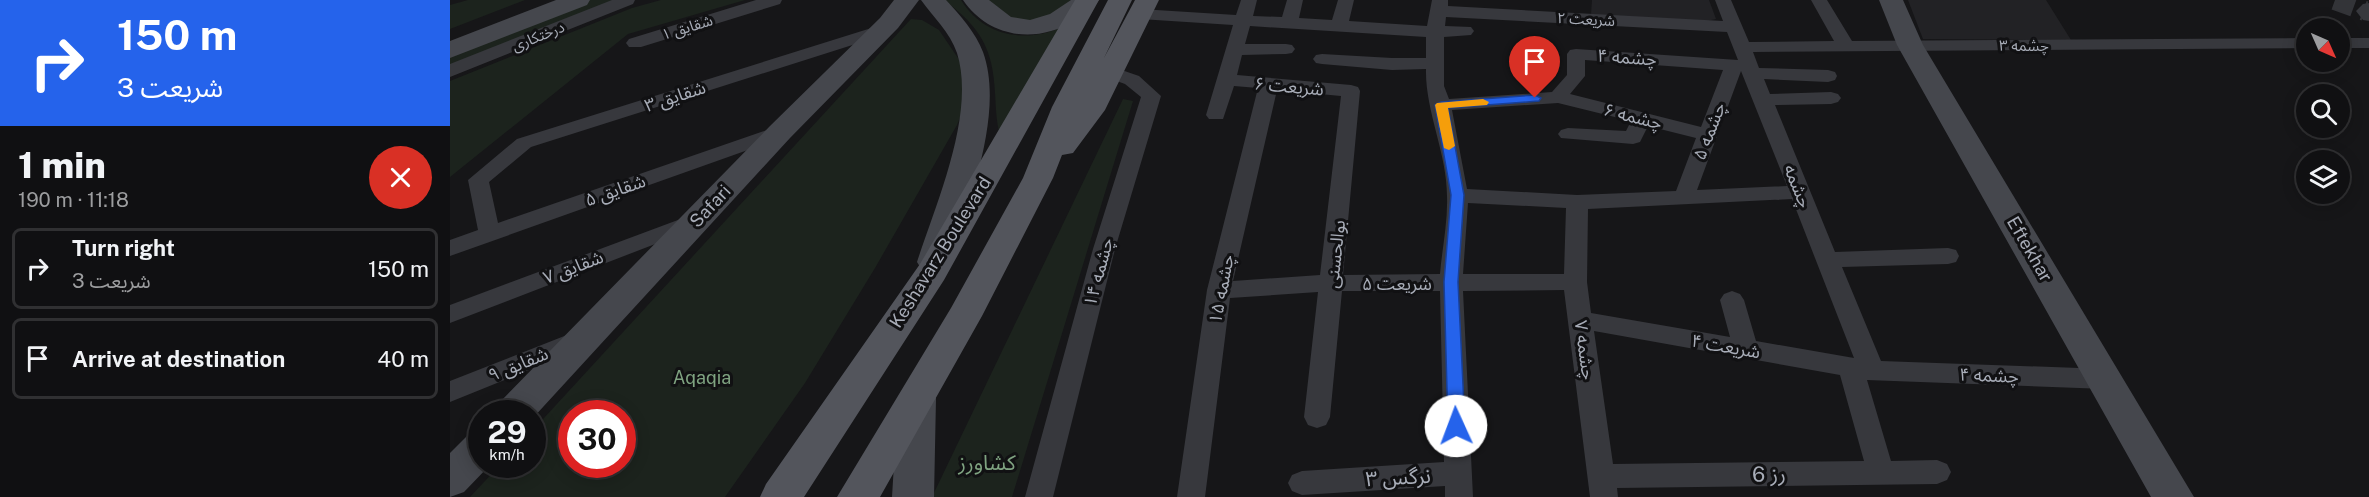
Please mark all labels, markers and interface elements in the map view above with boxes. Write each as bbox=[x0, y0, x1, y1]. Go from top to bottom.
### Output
street label: شریعت ۲ bbox=[1556, 9, 1616, 30]
text: 150 m bbox=[117, 10, 237, 59]
street label: شقایق ۱ bbox=[659, 11, 715, 45]
street label: درختکاری bbox=[509, 18, 567, 55]
north arrow bbox=[2296, 18, 2350, 72]
map controls bbox=[2296, 18, 2350, 204]
icon: right bbox=[18, 24, 96, 102]
pin bbox=[1509, 36, 1560, 98]
street label: چشمه ۳ bbox=[1999, 37, 2049, 56]
street label: چشمه ۴ bbox=[1596, 44, 1658, 71]
icon: arrive bbox=[1518, 45, 1551, 78]
text: شریعت 3 bbox=[117, 71, 223, 103]
street label: شریعت ۶ bbox=[1253, 72, 1325, 100]
street label: شقایق ۳ bbox=[642, 76, 708, 117]
button: search bbox=[2296, 84, 2350, 138]
street label: چشمه ۶ bbox=[1601, 99, 1665, 134]
street label: چشمه ۵ bbox=[1688, 99, 1730, 163]
text: 1 min bbox=[18, 144, 106, 186]
button: close bbox=[369, 146, 432, 209]
button: layers bbox=[2296, 150, 2350, 204]
street label: چشمه bbox=[1779, 161, 1816, 211]
street label: شقایق ۵ bbox=[582, 170, 648, 211]
street label: Keshavarz Boulevard bbox=[885, 173, 995, 331]
street label: Safari bbox=[685, 180, 735, 232]
text: 190 m · 11:18 bbox=[18, 188, 129, 212]
street label: Eftekhar bbox=[2003, 213, 2057, 285]
street label: بوالحسنی bbox=[1321, 219, 1350, 289]
text: Turn right bbox=[72, 235, 175, 261]
street label: چشمه ۱۴ bbox=[1079, 235, 1118, 309]
street label: شقایق ۷ bbox=[540, 246, 606, 289]
icon: right bbox=[21, 252, 54, 285]
street label: چشمه ۱۵ bbox=[1204, 253, 1239, 326]
text: 150 m bbox=[368, 256, 429, 282]
text: شریعت 3 bbox=[72, 269, 151, 293]
street label: شریعت ۵ bbox=[1362, 273, 1432, 295]
street label: چشمه ۷ bbox=[1569, 319, 1600, 381]
street label: شریعت ۴ bbox=[1690, 330, 1762, 363]
icon: arrive bbox=[21, 342, 54, 375]
street label: شقایق ۹ bbox=[485, 342, 551, 386]
text: Arrive at destination bbox=[72, 346, 285, 372]
text: 40 m bbox=[377, 346, 429, 372]
street label: چشمه ۴ bbox=[1959, 363, 2019, 388]
park label: Aqaqia bbox=[673, 367, 731, 388]
position arrow bbox=[1424, 394, 1488, 458]
speed limit sign: 30 bbox=[558, 400, 636, 478]
text: 29 bbox=[488, 414, 526, 450]
text: km/h bbox=[489, 446, 525, 463]
park label: کشاورز bbox=[957, 450, 1016, 475]
street label: رز 6 bbox=[1752, 461, 1786, 487]
street label: نرگس ۳ bbox=[1365, 463, 1431, 491]

